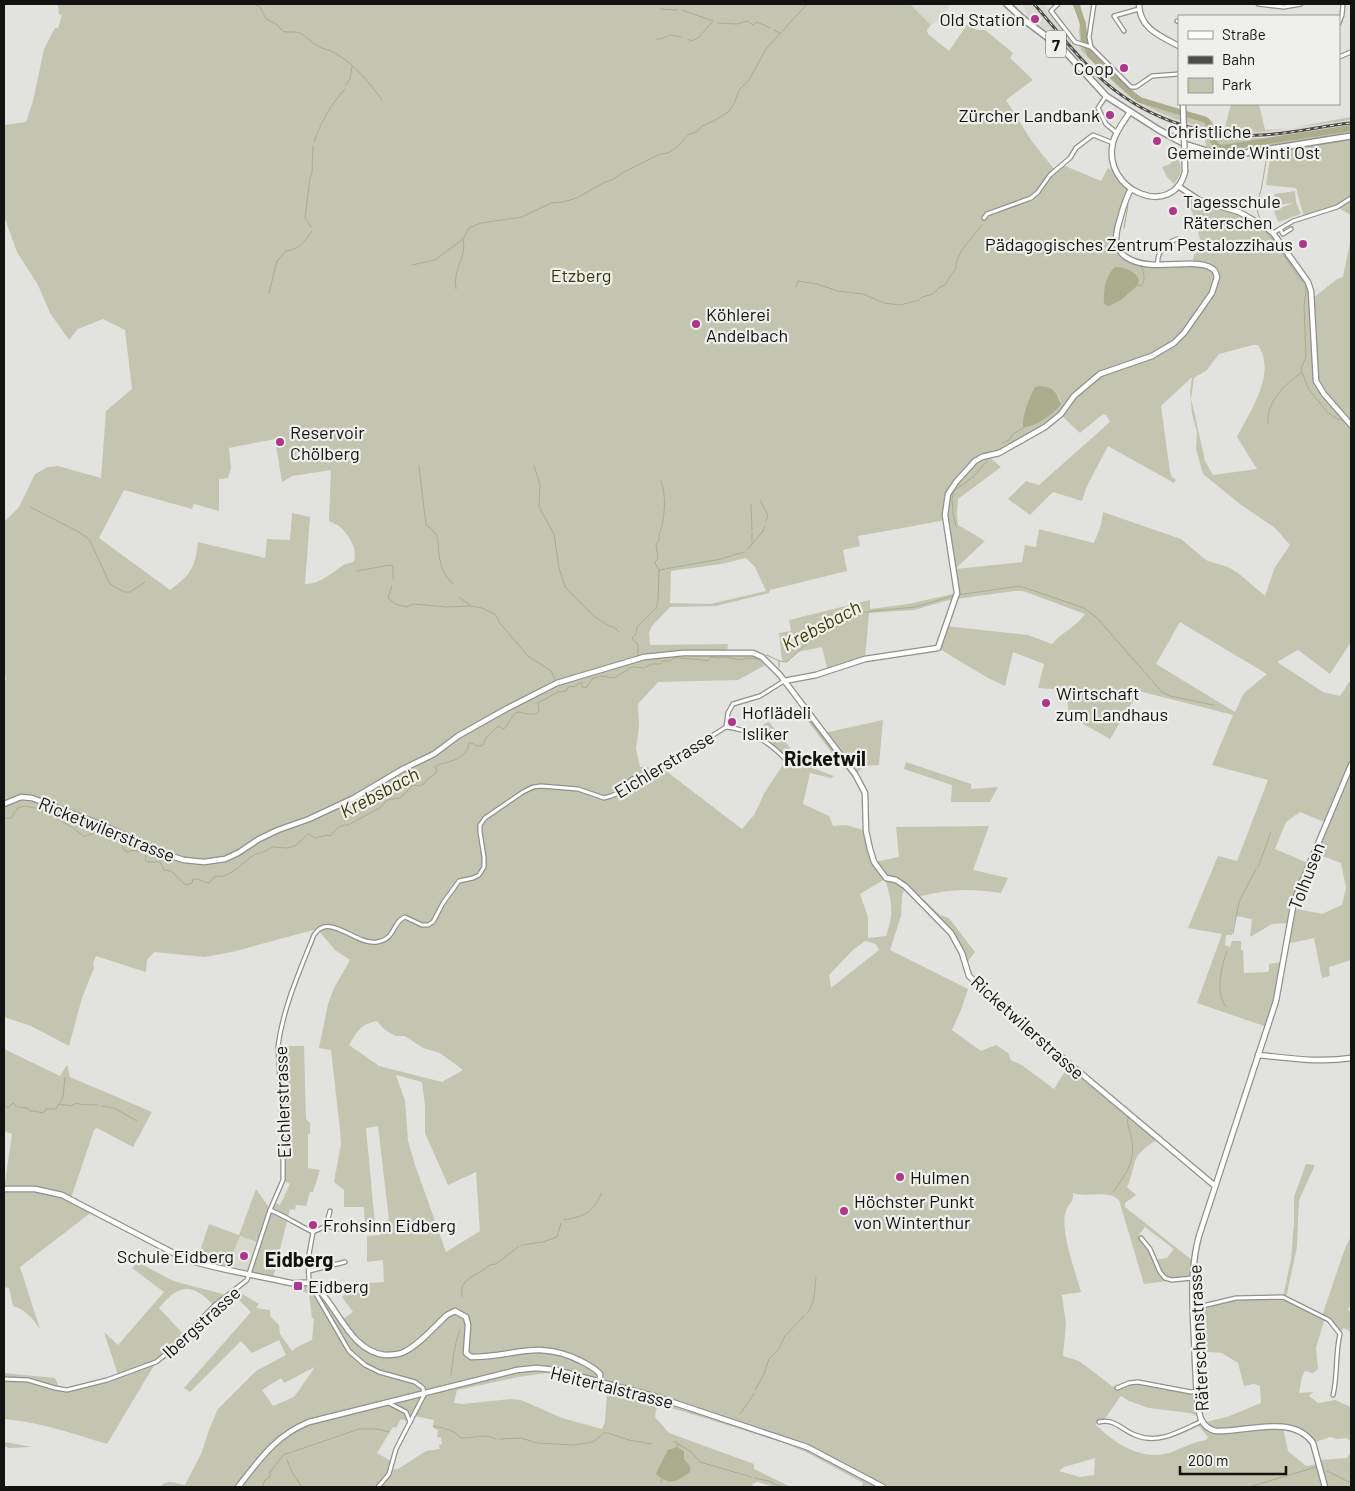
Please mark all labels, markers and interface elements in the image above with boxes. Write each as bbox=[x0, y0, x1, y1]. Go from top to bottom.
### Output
place label: Old Station bbox=[939, 8, 1025, 30]
marker: Old Station bbox=[1029, 13, 1041, 25]
legend bbox=[1178, 15, 1340, 105]
text: Straße bbox=[1222, 25, 1266, 43]
road number: 7 bbox=[1046, 31, 1066, 58]
text: Bahn bbox=[1222, 50, 1255, 68]
place label: Coop bbox=[1074, 57, 1114, 79]
marker: Coop bbox=[1118, 62, 1130, 74]
text: Park bbox=[1222, 75, 1252, 93]
place label: Zürcher Landbank bbox=[959, 104, 1100, 126]
marker: Zürcher Landbank bbox=[1104, 109, 1116, 121]
place label: Christliche Gemeinde Winti Ost bbox=[1167, 120, 1320, 163]
marker: Christliche Gemeinde Winti Ost bbox=[1151, 135, 1163, 147]
place label: Tagesschule Räterschen bbox=[1183, 190, 1281, 233]
marker: Tagesschule Räterschen bbox=[1167, 205, 1179, 217]
place label: Pädagogisches Zentrum Pestalozzihaus bbox=[985, 233, 1293, 255]
marker: Pädagogisches Zentrum Pestalozzihaus bbox=[1297, 238, 1309, 250]
park label: Etzberg bbox=[551, 264, 611, 286]
place label: Köhlerei Andelbach bbox=[706, 303, 788, 346]
marker: Köhlerei Andelbach bbox=[690, 318, 702, 330]
place label: Reservoir Chölberg bbox=[290, 421, 365, 464]
marker: Reservoir Chölberg bbox=[274, 436, 286, 448]
water label: Krebsbach bbox=[778, 595, 865, 655]
place label: Wirtschaft zum Landhaus bbox=[1056, 682, 1168, 725]
marker: Wirtschaft zum Landhaus bbox=[1040, 697, 1052, 709]
place label: Hoflädeli Isliker bbox=[742, 701, 811, 744]
marker: Hoflädeli Isliker bbox=[726, 716, 738, 728]
street label: Eichlerstrasse bbox=[610, 726, 718, 802]
district label: Ricketwil bbox=[784, 746, 866, 770]
water label: Krebsbach bbox=[336, 762, 423, 822]
street label: Ricketwilerstrasse bbox=[36, 792, 178, 866]
street label: Tolhusen bbox=[1283, 839, 1329, 913]
street label: Ricketwilerstrasse bbox=[967, 970, 1089, 1084]
street label: Eichlerstrasse bbox=[269, 1045, 295, 1159]
place label: Hulmen bbox=[910, 1166, 970, 1188]
marker: Hulmen bbox=[894, 1171, 906, 1183]
place label: Höchster Punkt von Winterthur bbox=[854, 1190, 975, 1233]
marker: Höchster Punkt von Winterthur bbox=[838, 1205, 850, 1217]
place label: Frohsinn Eidberg bbox=[323, 1214, 456, 1236]
marker: Frohsinn Eidberg bbox=[307, 1219, 319, 1231]
place label: Schule Eidberg bbox=[117, 1245, 234, 1267]
district label: Eidberg bbox=[265, 1247, 333, 1271]
marker: Schule Eidberg bbox=[238, 1250, 250, 1262]
street label: Räterschenstrasse bbox=[1183, 1264, 1213, 1412]
place label: Eidberg bbox=[308, 1275, 369, 1297]
marker: Eidberg bbox=[292, 1280, 304, 1292]
street label: Ibergstrasse bbox=[157, 1281, 245, 1363]
street label: Heitertalstrasse bbox=[548, 1361, 676, 1413]
scale bar bbox=[1180, 1444, 1286, 1476]
text: 200 m bbox=[1188, 1451, 1228, 1469]

